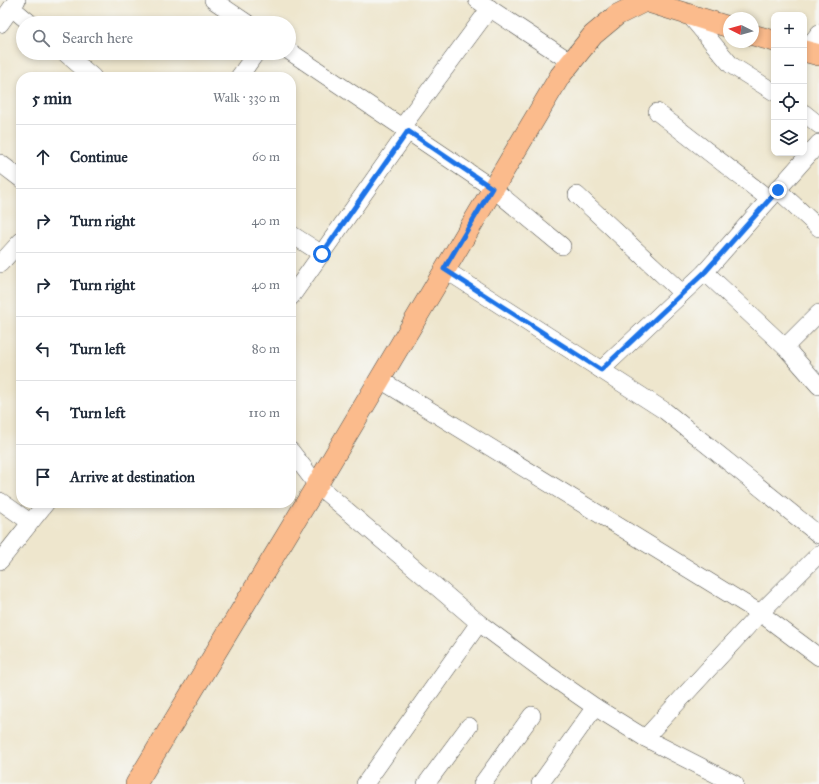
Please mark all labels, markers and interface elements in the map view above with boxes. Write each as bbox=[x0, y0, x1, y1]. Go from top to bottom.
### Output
north arrow bbox=[723, 12, 759, 48]
map controls bbox=[771, 12, 807, 156]
button: + bbox=[771, 12, 807, 48]
search box bbox=[16, 16, 296, 60]
icon: search bbox=[30, 27, 52, 49]
text: Search here bbox=[62, 29, 133, 47]
button: − bbox=[771, 48, 807, 84]
button: locate bbox=[771, 84, 807, 120]
text: 5 min bbox=[32, 88, 72, 109]
text: Walk · 330 m bbox=[213, 90, 280, 106]
button: layers bbox=[771, 120, 807, 156]
icon: ahead bbox=[32, 146, 54, 168]
text: Continue bbox=[70, 148, 128, 166]
text: 60 m bbox=[252, 149, 280, 165]
route end bbox=[769, 181, 787, 199]
icon: right bbox=[32, 210, 54, 232]
text: Turn right bbox=[70, 212, 135, 230]
text: 40 m bbox=[251, 213, 280, 229]
route start bbox=[313, 245, 331, 263]
icon: right bbox=[32, 274, 54, 296]
text: Turn right bbox=[70, 276, 135, 294]
text: 40 m bbox=[251, 277, 280, 293]
icon: left bbox=[32, 338, 54, 360]
text: Turn left bbox=[70, 340, 126, 358]
text: 80 m bbox=[252, 341, 280, 357]
icon: left bbox=[32, 402, 54, 424]
text: Turn left bbox=[70, 404, 126, 422]
text: 110 m bbox=[248, 405, 280, 421]
icon: arrive bbox=[32, 466, 54, 488]
text: Arrive at destination bbox=[70, 468, 195, 486]

